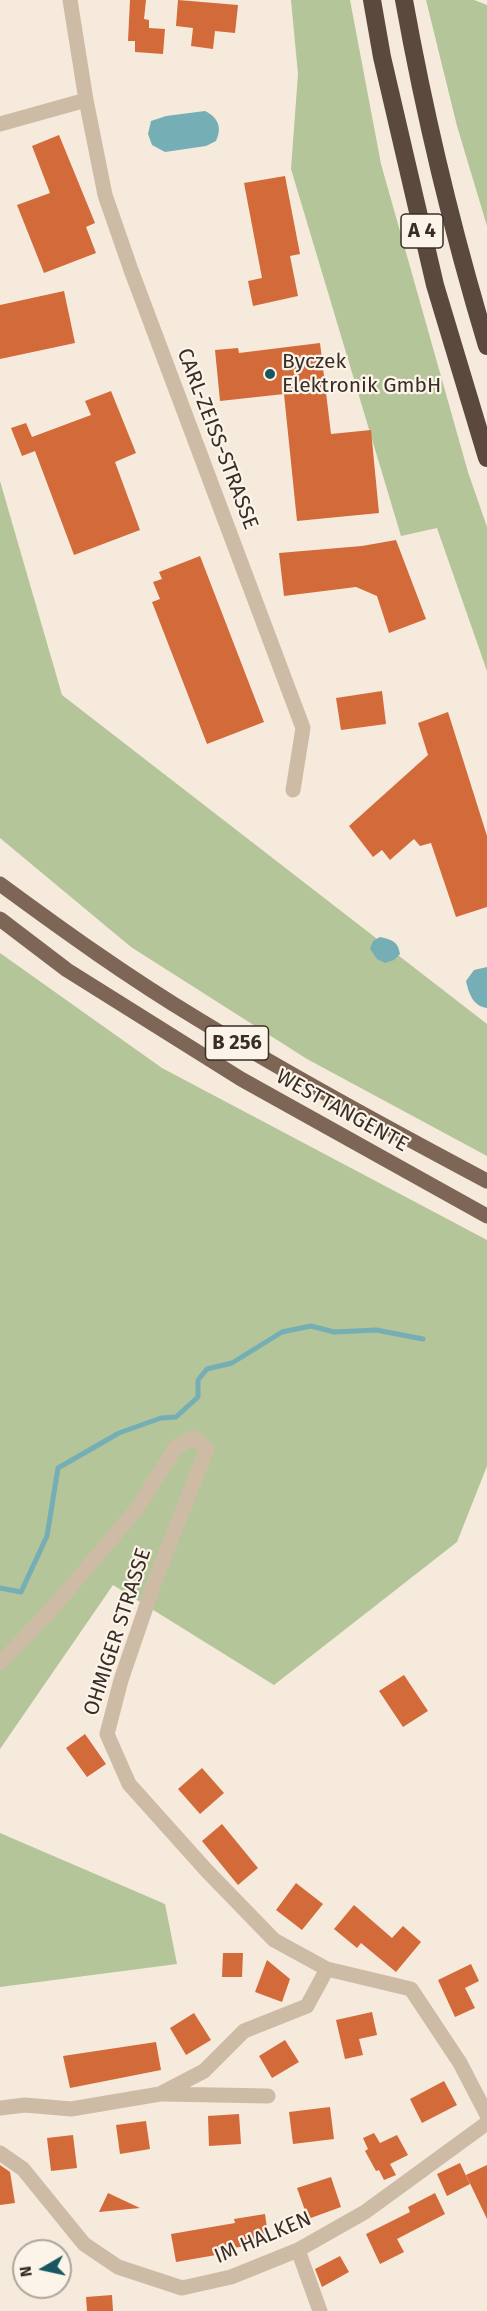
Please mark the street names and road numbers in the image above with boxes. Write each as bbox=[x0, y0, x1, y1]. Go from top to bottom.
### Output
road number: A 4 bbox=[401, 214, 443, 248]
street label: CARL-ZEISS-STRASSE bbox=[171, 345, 263, 533]
road number: B 256 bbox=[206, 1026, 268, 1060]
street label: WESTTANGENTE bbox=[271, 1064, 413, 1158]
street label: OHMIGER STRASSE bbox=[79, 1545, 157, 1719]
street label: IM HALKEN bbox=[211, 2206, 315, 2270]

